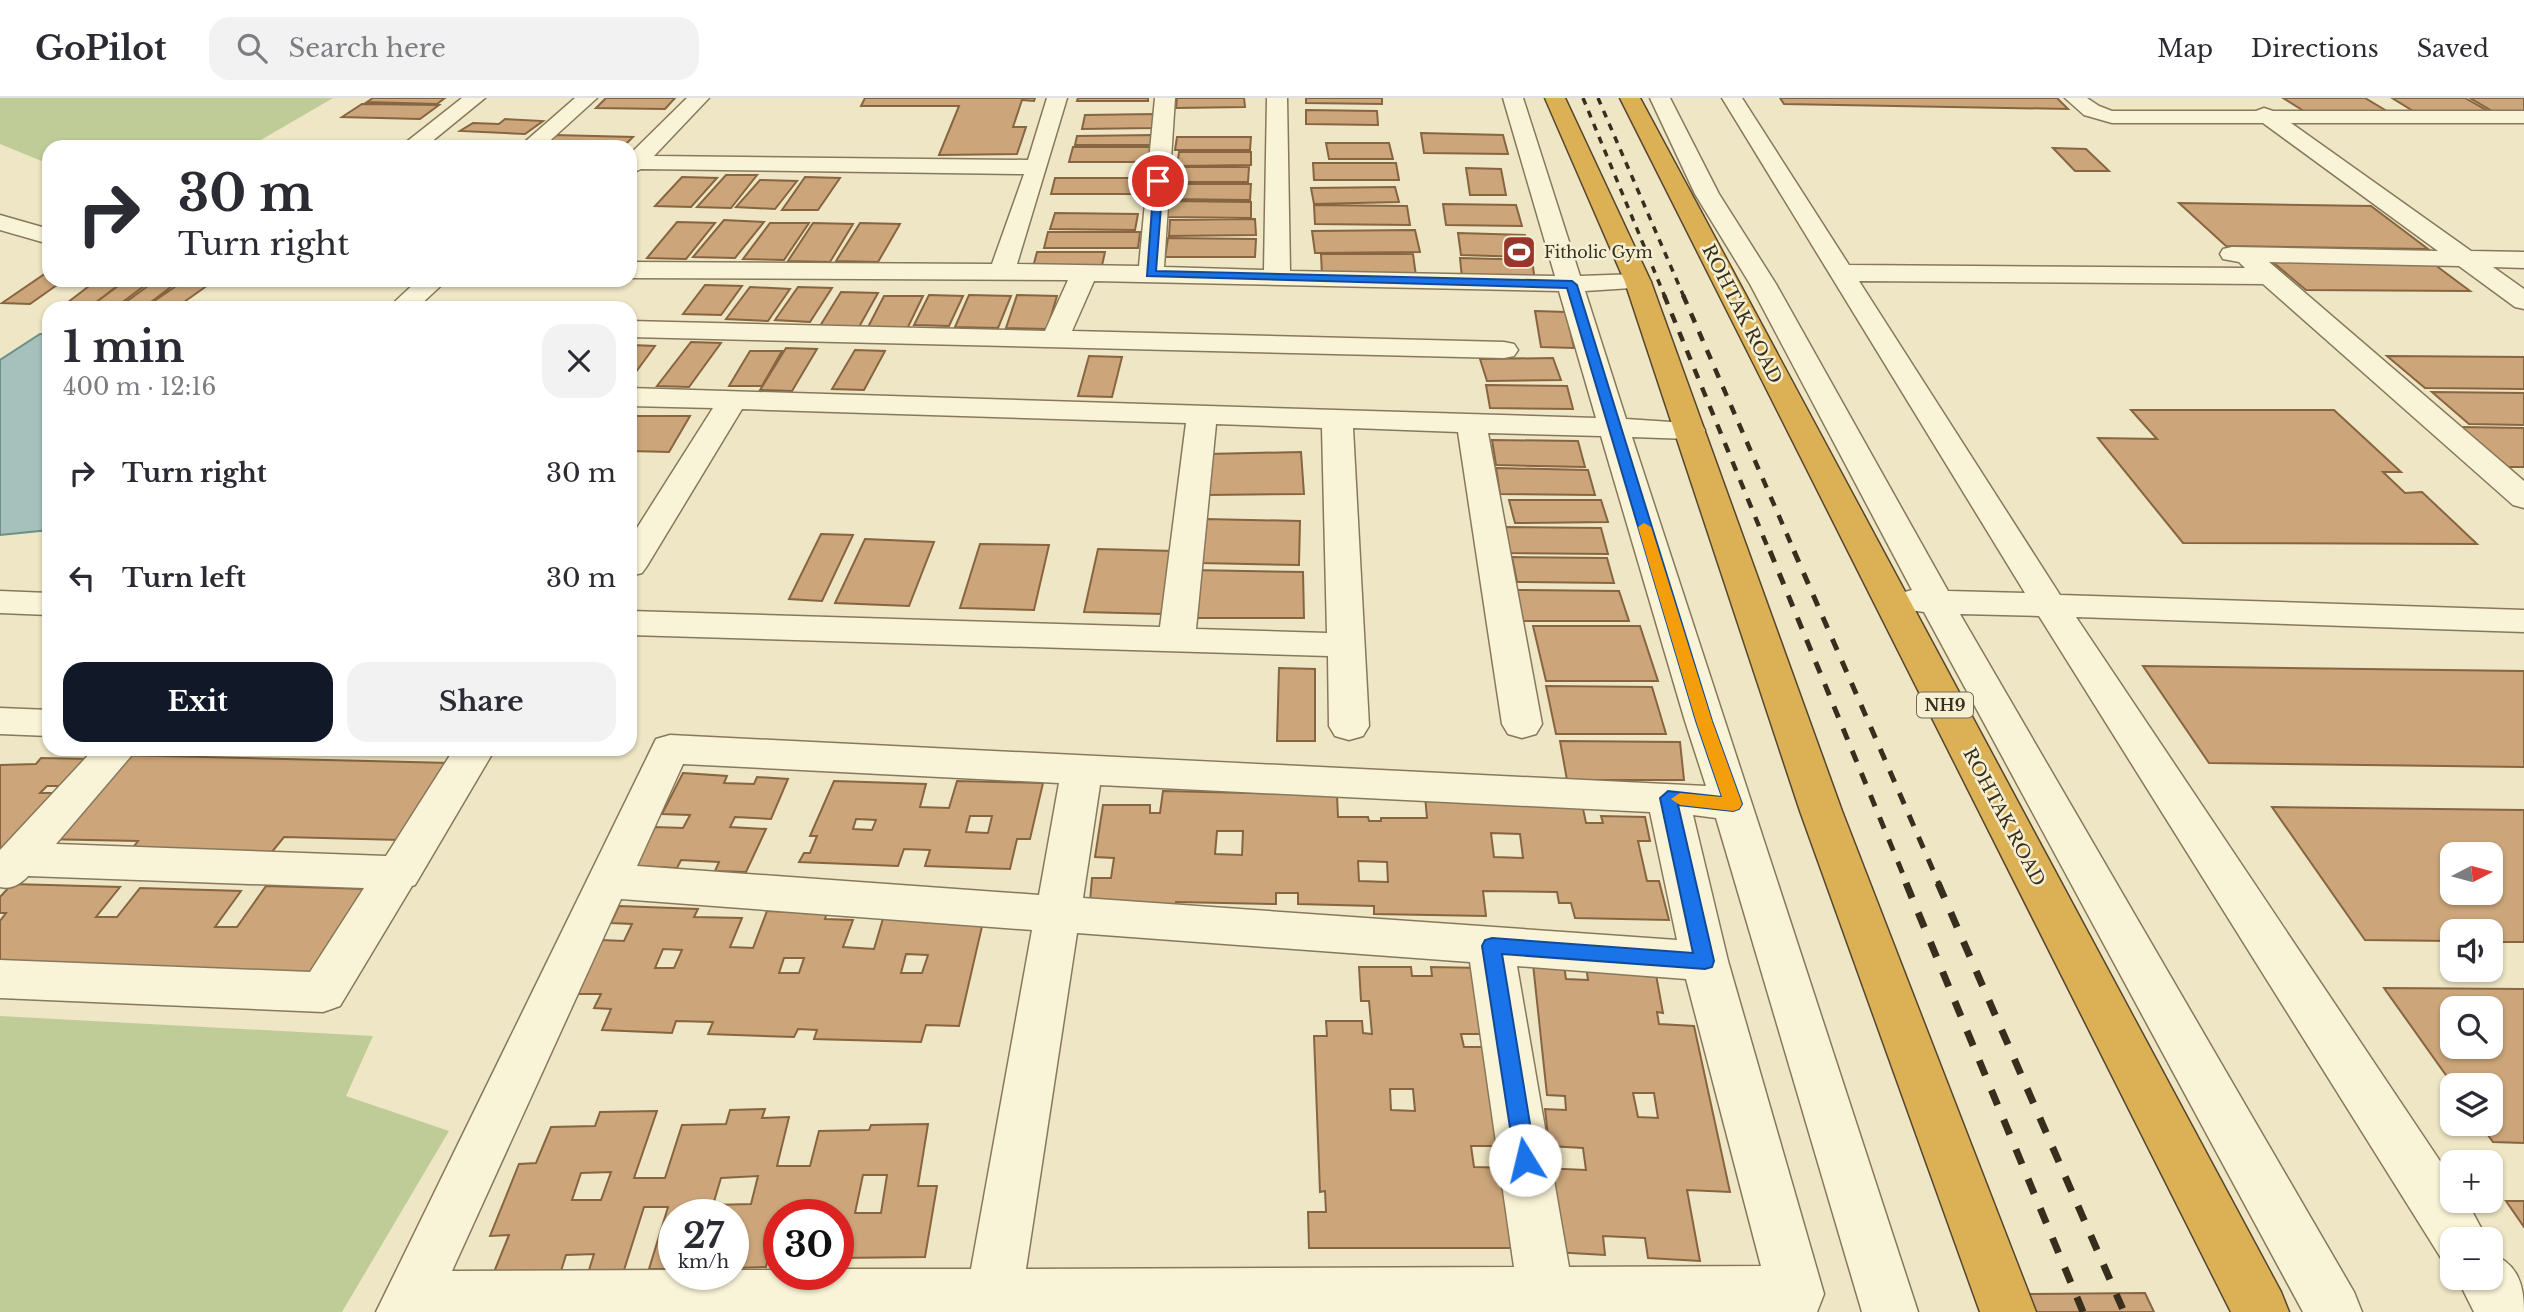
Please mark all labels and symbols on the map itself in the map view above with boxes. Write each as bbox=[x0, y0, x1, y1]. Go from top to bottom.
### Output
pin bbox=[1128, 151, 1188, 211]
sports icon: Fitholic Gym bbox=[1500, 233, 1538, 271]
street label: ROHTAK ROAD bbox=[1697, 241, 1787, 387]
place label: Fitholic Gym bbox=[1544, 242, 1653, 262]
road number: NH9 bbox=[1917, 692, 1973, 718]
street label: ROHTAK ROAD bbox=[1958, 744, 2050, 890]
north arrow bbox=[2440, 842, 2502, 905]
position arrow bbox=[1488, 1123, 1562, 1197]
speed limit sign: 30 bbox=[763, 1199, 854, 1290]

